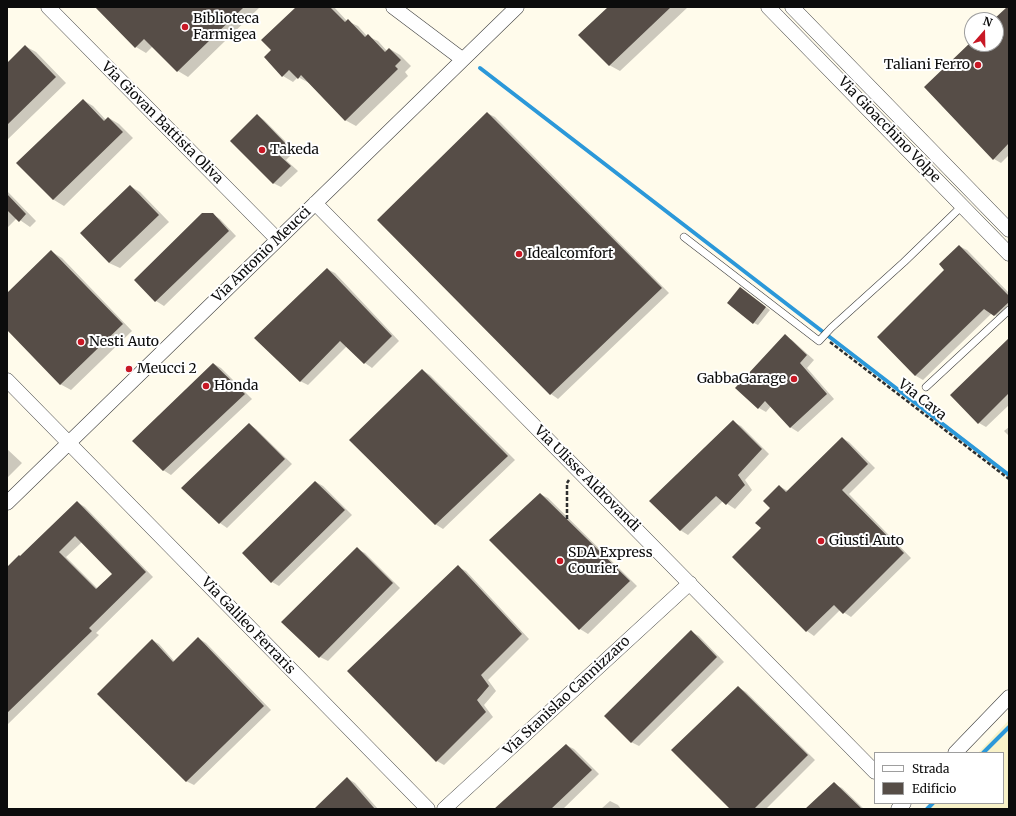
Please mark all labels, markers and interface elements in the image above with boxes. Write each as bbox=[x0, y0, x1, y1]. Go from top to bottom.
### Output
place label: Biblioteca Farmigea bbox=[193, 11, 259, 44]
north arrow bbox=[964, 12, 1004, 52]
text: N bbox=[981, 14, 994, 30]
marker: Biblioteca Farmigea bbox=[180, 22, 190, 32]
place label: Taliani Ferro bbox=[884, 57, 970, 73]
street label: Via Giovan Battista Oliva bbox=[98, 59, 226, 187]
marker: Taliani Ferro bbox=[973, 60, 983, 70]
street label: Via Gioacchino Volpe bbox=[834, 74, 944, 186]
place label: Takeda bbox=[270, 142, 319, 158]
marker: Takeda bbox=[257, 145, 267, 155]
street label: Via Antonio Meucci bbox=[209, 204, 315, 306]
place label: Idealcomfort bbox=[527, 246, 614, 262]
marker: Idealcomfort bbox=[514, 249, 524, 259]
place label: Nesti Auto bbox=[89, 334, 159, 350]
marker: Nesti Auto bbox=[76, 337, 86, 347]
place label: Meucci 2 bbox=[137, 361, 197, 377]
marker: Meucci 2 bbox=[124, 364, 134, 374]
place label: GabbaGarage bbox=[697, 371, 786, 387]
marker: GabbaGarage bbox=[789, 374, 799, 384]
street label: Via Cava bbox=[895, 376, 949, 424]
place label: Honda bbox=[214, 378, 259, 394]
marker: Honda bbox=[201, 381, 211, 391]
street label: Via Ulisse Aldrovandi bbox=[531, 423, 643, 535]
place label: Giusti Auto bbox=[829, 533, 904, 549]
marker: Giusti Auto bbox=[816, 536, 826, 546]
place label: SDA Express Courier bbox=[568, 545, 653, 578]
marker: SDA Express Courier bbox=[555, 556, 565, 566]
street label: Via Galileo Ferraris bbox=[198, 574, 298, 678]
street label: Via Stanislao Cannizzaro bbox=[500, 633, 634, 759]
legend bbox=[874, 752, 1004, 804]
text: Strada bbox=[912, 761, 949, 776]
text: Edificio bbox=[912, 781, 956, 796]

